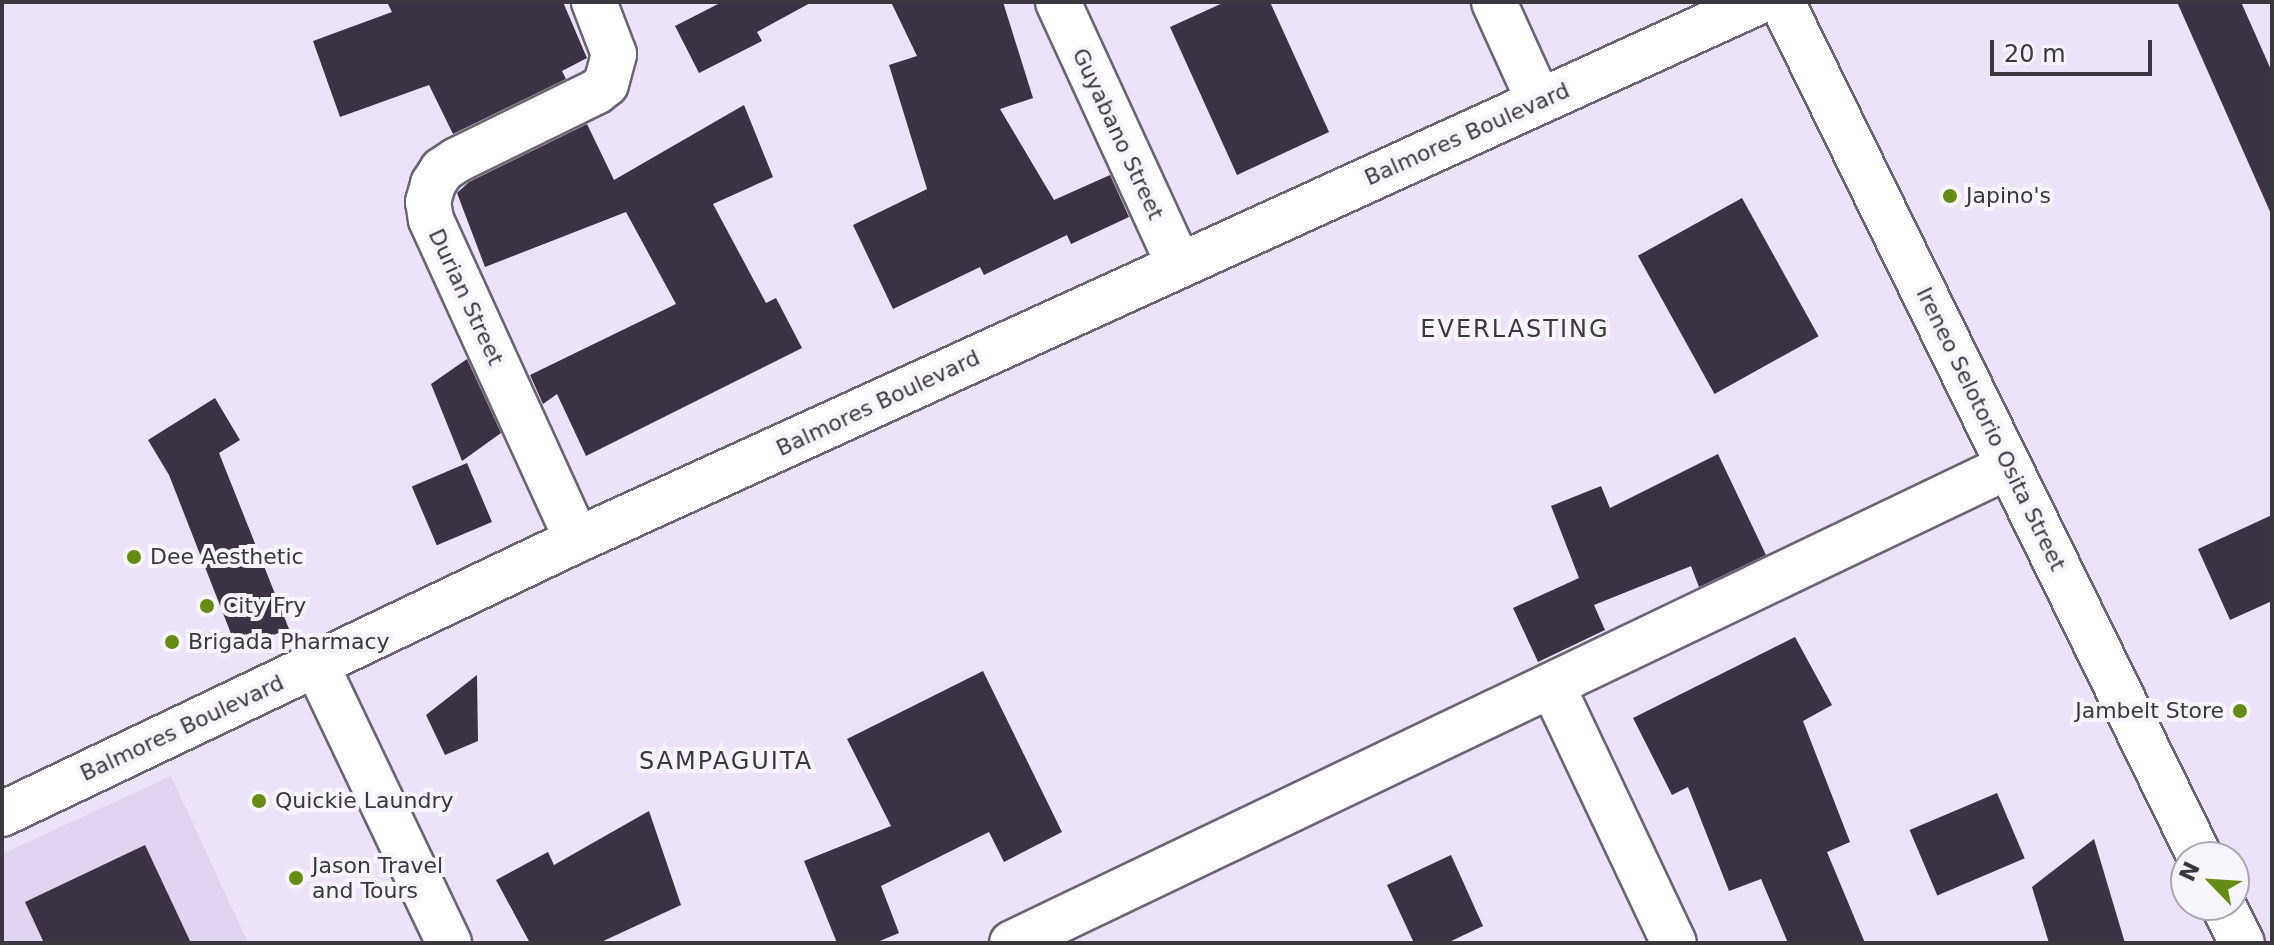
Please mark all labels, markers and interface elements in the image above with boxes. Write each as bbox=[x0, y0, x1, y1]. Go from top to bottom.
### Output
scale bar bbox=[1994, 24, 2156, 74]
text: 20 m bbox=[2004, 40, 2066, 68]
street label: Guyabano Street bbox=[1067, 44, 1169, 224]
street label: Balmores Boulevard bbox=[1361, 77, 1573, 191]
place label: Japino's bbox=[1966, 183, 2051, 209]
marker: Japino's bbox=[1941, 187, 1959, 205]
street label: Durian Street bbox=[423, 225, 509, 369]
street label: Ireneo Selotorio Osita Street bbox=[1911, 283, 2071, 575]
district label: EVERLASTING bbox=[1420, 316, 1610, 344]
street label: Balmores Boulevard bbox=[772, 344, 984, 462]
place label: Dee Aesthetic bbox=[150, 544, 304, 570]
marker: Dee Aesthetic bbox=[125, 548, 143, 566]
place label: City Fry bbox=[223, 593, 306, 619]
marker: City Fry bbox=[198, 597, 216, 615]
place label: Brigada Pharmacy bbox=[188, 629, 390, 655]
marker: Brigada Pharmacy bbox=[163, 633, 181, 651]
street label: Balmores Boulevard bbox=[76, 669, 288, 787]
place label: Jambelt Store bbox=[2075, 698, 2224, 724]
marker: Jambelt Store bbox=[2231, 702, 2249, 720]
district label: SAMPAGUITA bbox=[639, 748, 813, 776]
place label: Quickie Laundry bbox=[275, 788, 454, 814]
marker: Quickie Laundry bbox=[250, 792, 268, 810]
north arrow bbox=[2170, 841, 2250, 921]
place label: Jason Travel and Tours bbox=[312, 852, 443, 904]
text: N bbox=[2174, 858, 2205, 885]
marker: Jason Travel and Tours bbox=[287, 869, 305, 887]

